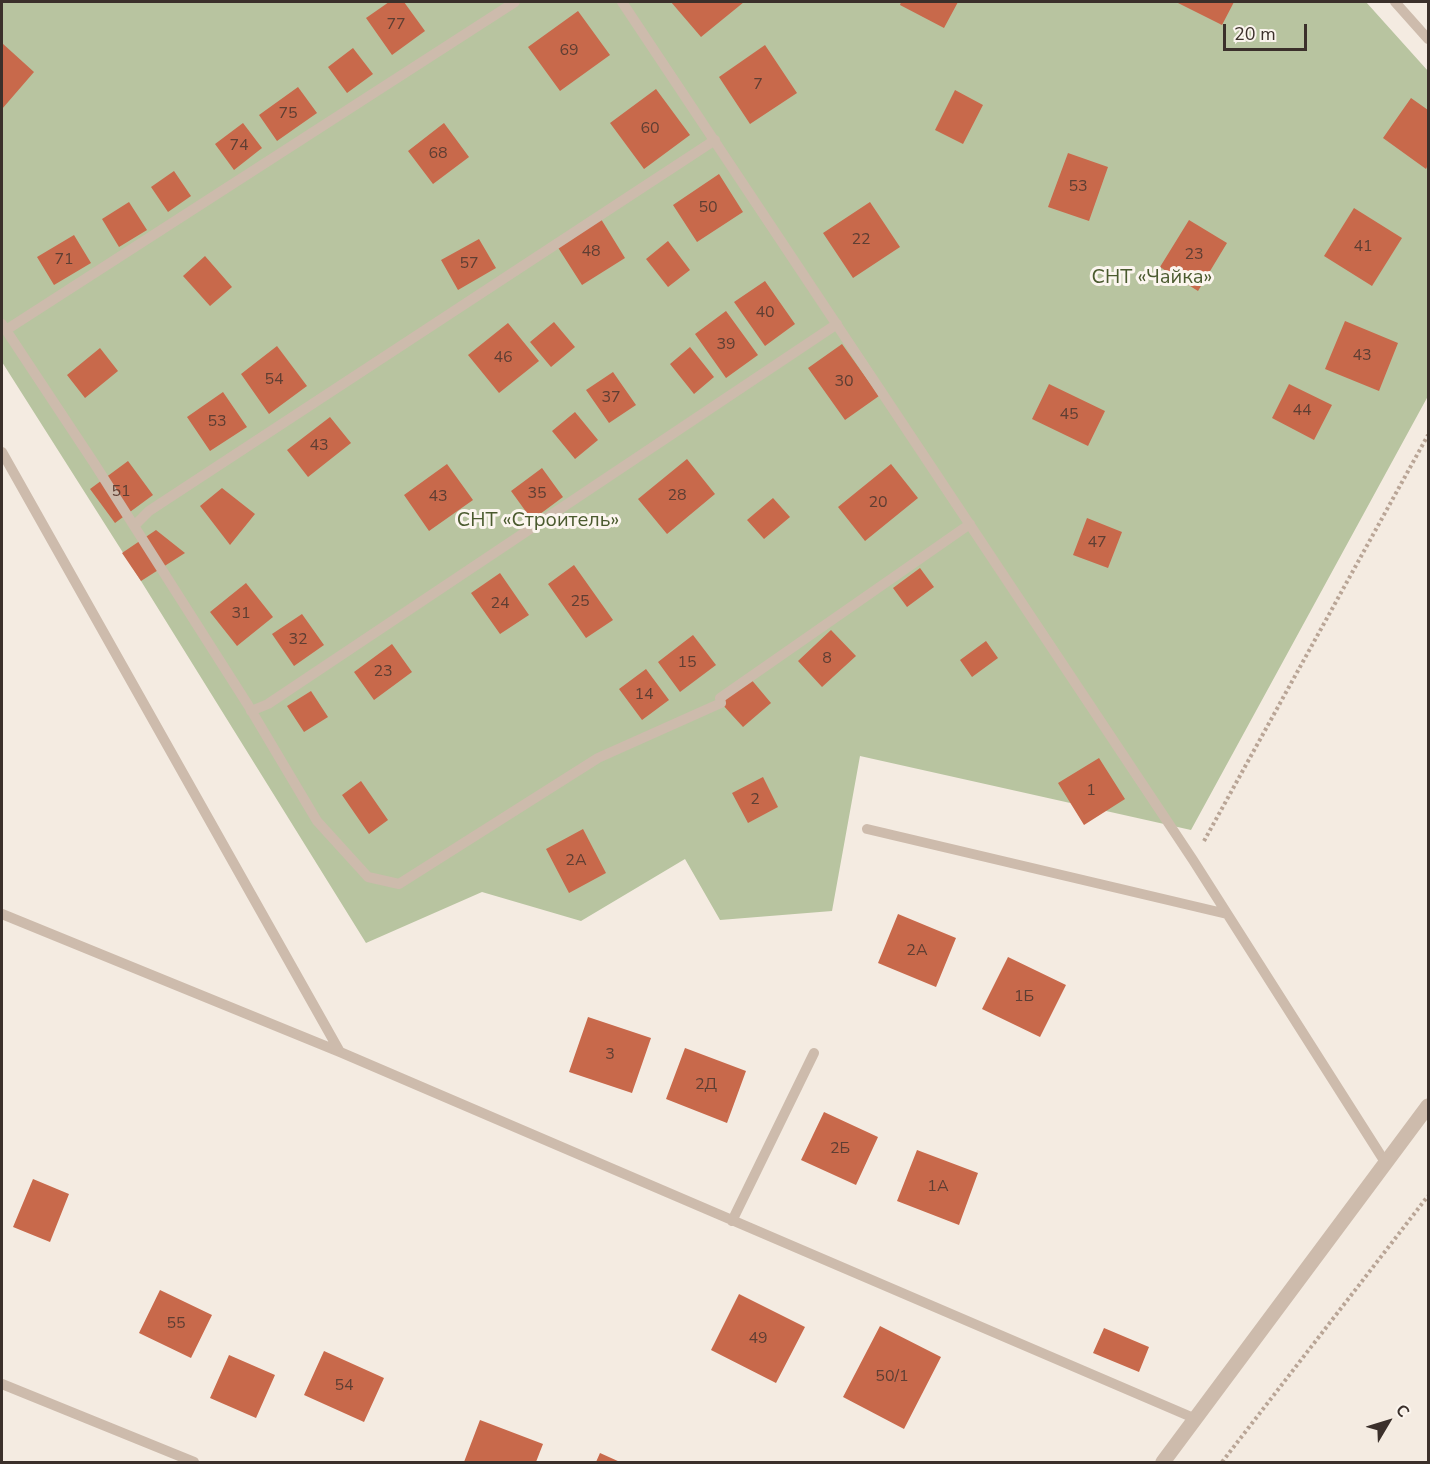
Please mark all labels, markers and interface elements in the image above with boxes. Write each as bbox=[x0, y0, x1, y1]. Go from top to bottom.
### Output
scale bar bbox=[1226, 12, 1310, 50]
house number: 77 bbox=[386, 15, 406, 35]
text: 20 m bbox=[1234, 22, 1276, 46]
house number: 69 bbox=[559, 41, 579, 61]
house number: 7 bbox=[753, 75, 763, 95]
house number: 75 bbox=[278, 104, 298, 124]
house number: 60 bbox=[640, 119, 660, 139]
house number: 74 bbox=[229, 136, 249, 156]
house number: 68 bbox=[428, 144, 448, 164]
house number: 53 bbox=[1068, 177, 1088, 197]
house number: 50 bbox=[698, 198, 718, 218]
house number: 22 bbox=[851, 230, 871, 250]
house number: 41 bbox=[1353, 237, 1373, 257]
house number: 48 bbox=[581, 242, 601, 262]
house number: 23 bbox=[1184, 245, 1204, 265]
house number: 71 bbox=[54, 250, 74, 270]
house number: 57 bbox=[459, 254, 479, 274]
park label: СНТ «Чайка» bbox=[1092, 266, 1212, 290]
house number: 40 bbox=[755, 303, 775, 323]
house number: 39 bbox=[716, 335, 736, 355]
house number: 43 bbox=[1352, 346, 1372, 366]
house number: 46 bbox=[493, 348, 513, 368]
house number: 54 bbox=[264, 370, 284, 390]
house number: 30 bbox=[834, 372, 854, 392]
house number: 37 bbox=[601, 388, 621, 408]
house number: 44 bbox=[1292, 401, 1312, 421]
house number: 45 bbox=[1059, 405, 1079, 425]
house number: 53 bbox=[207, 412, 227, 432]
house number: 43 bbox=[309, 436, 329, 456]
house number: 51 bbox=[111, 482, 131, 502]
house number: 35 bbox=[527, 484, 547, 504]
house number: 28 bbox=[667, 486, 687, 506]
house number: 43 bbox=[428, 487, 448, 507]
house number: 20 bbox=[868, 493, 888, 513]
park label: СНТ «Строитель» bbox=[457, 509, 619, 533]
house number: 47 bbox=[1087, 533, 1107, 553]
house number: 25 bbox=[570, 592, 590, 612]
house number: 24 bbox=[490, 594, 510, 614]
house number: 31 bbox=[231, 604, 251, 624]
house number: 32 bbox=[288, 630, 308, 650]
house number: 8 bbox=[822, 649, 832, 669]
house number: 15 bbox=[677, 653, 697, 673]
house number: 23 bbox=[373, 662, 393, 682]
house number: 14 bbox=[634, 685, 654, 705]
house number: 1 bbox=[1086, 781, 1096, 801]
house number: 2 bbox=[750, 790, 760, 810]
house number: 2А bbox=[565, 851, 587, 871]
house number: 2А bbox=[906, 941, 928, 961]
house number: 1Б bbox=[1014, 987, 1034, 1007]
house number: 3 bbox=[605, 1045, 615, 1065]
house number: 2Д bbox=[695, 1075, 717, 1095]
house number: 2Б bbox=[830, 1139, 850, 1159]
house number: 1А bbox=[927, 1177, 949, 1197]
house number: 55 bbox=[166, 1314, 186, 1334]
house number: 49 bbox=[748, 1329, 768, 1349]
house number: 50/1 bbox=[875, 1367, 909, 1387]
house number: 54 bbox=[334, 1376, 354, 1396]
north arrow bbox=[1358, 1392, 1418, 1452]
text: С bbox=[1390, 1400, 1414, 1422]

